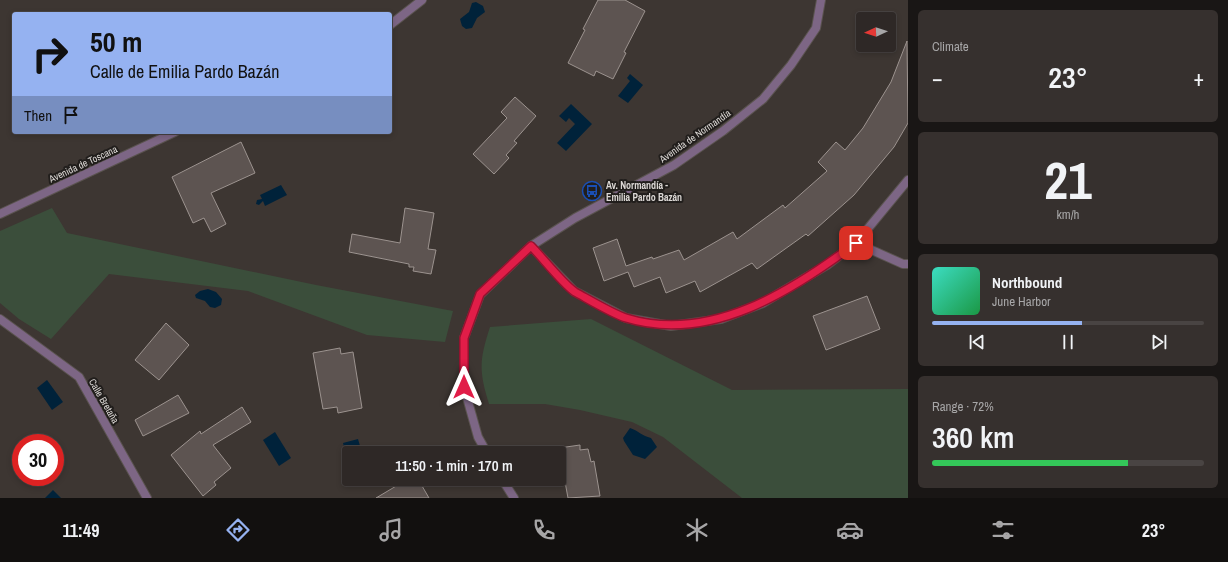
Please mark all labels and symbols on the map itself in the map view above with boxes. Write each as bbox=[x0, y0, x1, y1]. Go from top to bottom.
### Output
north arrow bbox=[856, 12, 896, 52]
street label: Avenida de Normandía bbox=[656, 106, 734, 166]
street label: Avenida de Toscana bbox=[46, 142, 120, 186]
place label: Av. Normandía - Emilia Pardo Bazán bbox=[606, 179, 682, 204]
bus stop icon: Av. Normandía - Emilia Pardo Bazán bbox=[581, 180, 603, 202]
pin bbox=[839, 226, 873, 260]
position arrow bbox=[443, 366, 485, 408]
street label: Calle Bretaña bbox=[86, 376, 122, 426]
speed limit sign: 30 bbox=[12, 434, 64, 486]

